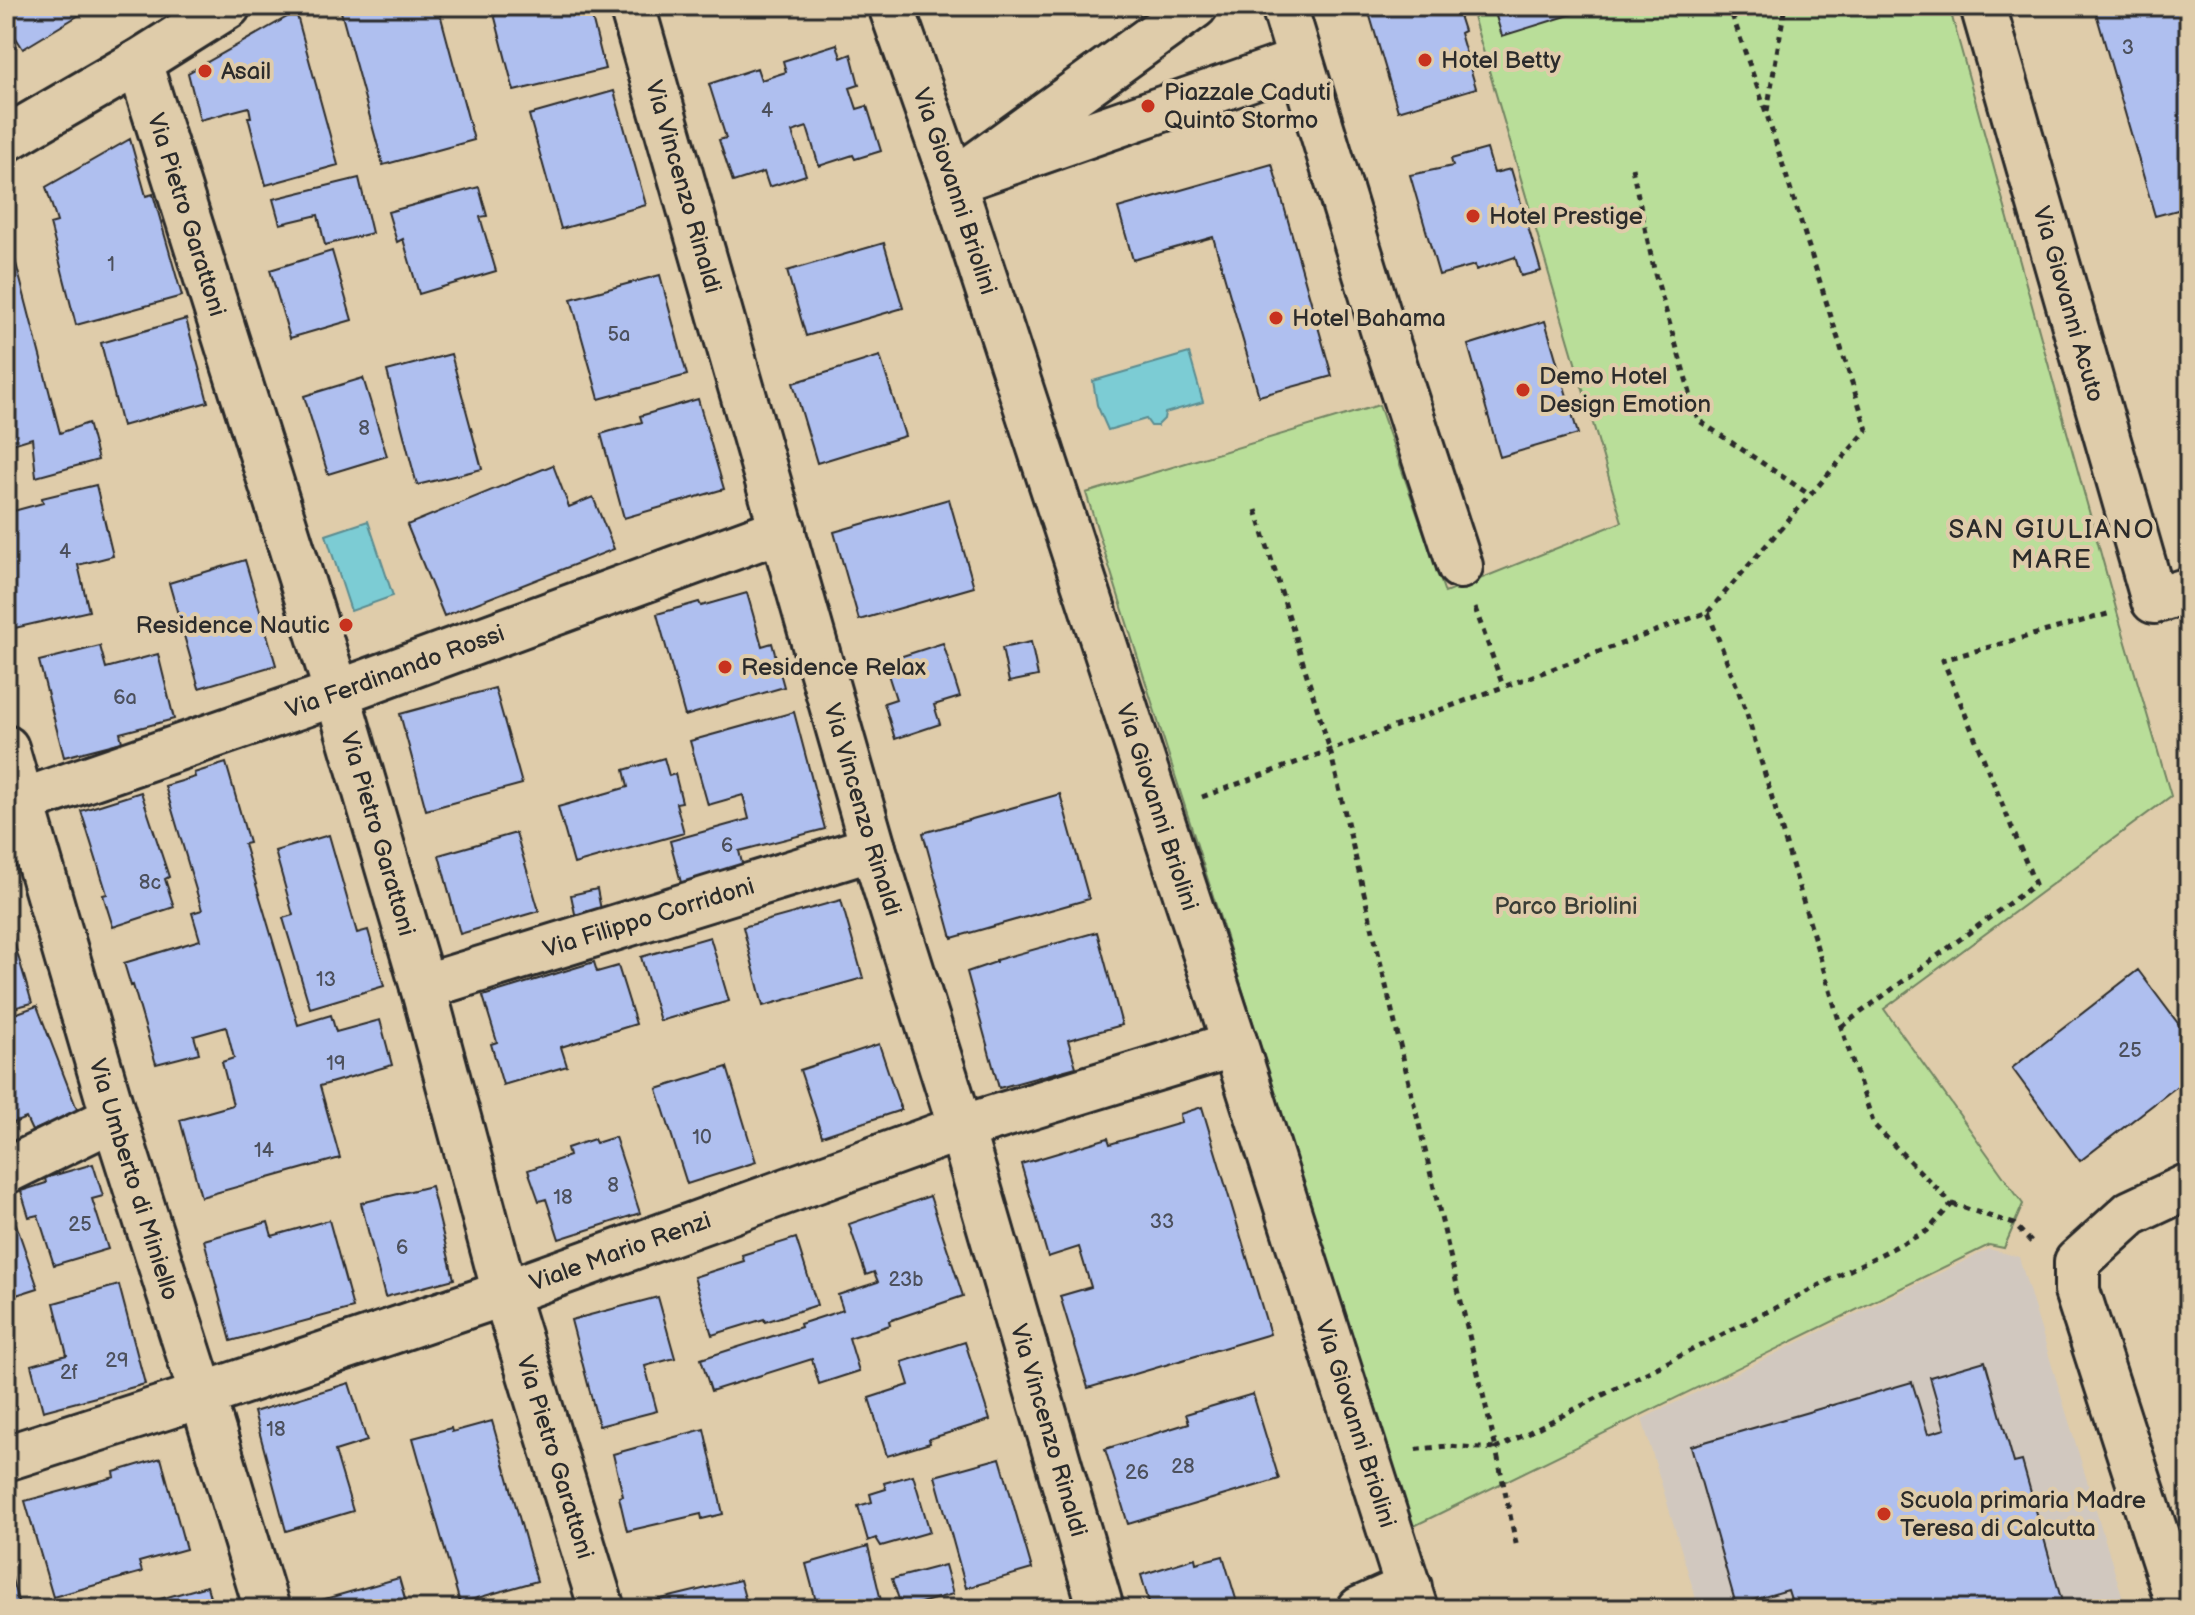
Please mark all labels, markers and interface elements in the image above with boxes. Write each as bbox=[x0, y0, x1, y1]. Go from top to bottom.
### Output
house number: 3 bbox=[2122, 36, 2134, 60]
place label: Hotel Betty bbox=[1441, 46, 1561, 75]
marker: Hotel Betty bbox=[1416, 51, 1434, 69]
place label: Asail bbox=[221, 57, 271, 86]
marker: Asail bbox=[196, 62, 214, 80]
street label: Via Vincenzo Rinaldi bbox=[640, 77, 728, 297]
place label: Piazzale Caduti Quinto Stormo bbox=[1164, 78, 1331, 135]
street label: Via Giovanni Briolini bbox=[907, 84, 1003, 298]
marker: Piazzale Caduti Quinto Stormo bbox=[1139, 97, 1157, 115]
house number: 4 bbox=[761, 99, 773, 123]
street label: Via Pietro Garattoni bbox=[141, 109, 232, 320]
place label: Hotel Prestige bbox=[1489, 202, 1643, 231]
street label: Via Giovanni Acuto bbox=[2027, 203, 2111, 405]
marker: Hotel Prestige bbox=[1464, 207, 1482, 225]
house number: 1 bbox=[107, 253, 115, 277]
place label: Hotel Bahama bbox=[1292, 304, 1446, 333]
marker: Hotel Bahama bbox=[1267, 309, 1285, 327]
house number: 5a bbox=[608, 323, 630, 347]
place label: Demo Hotel Design Emotion bbox=[1539, 362, 1711, 419]
marker: Demo Hotel Design Emotion bbox=[1514, 381, 1532, 399]
house number: 8 bbox=[358, 417, 370, 441]
district label: SAN GIULIANO MARE bbox=[1948, 515, 2156, 576]
house number: 4 bbox=[59, 540, 71, 564]
place label: Residence Nautic bbox=[135, 611, 330, 640]
marker: Residence Nautic bbox=[337, 616, 355, 634]
street label: Via Ferdinando Rossi bbox=[282, 618, 508, 724]
place label: Residence Relax bbox=[741, 653, 926, 682]
marker: Residence Relax bbox=[716, 658, 734, 676]
house number: 6a bbox=[113, 686, 137, 710]
street label: Via Vincenzo Rinaldi bbox=[818, 700, 908, 919]
street label: Via Giovanni Briolini bbox=[1110, 700, 1205, 914]
street label: Via Pietro Garattoni bbox=[335, 728, 422, 939]
house number: 6 bbox=[721, 834, 733, 858]
house number: 8c bbox=[139, 871, 161, 895]
street label: Via Filippo Corridoni bbox=[539, 871, 758, 964]
park label: Parco Briolini bbox=[1494, 892, 1638, 921]
house number: 13 bbox=[316, 968, 336, 992]
house number: 25 bbox=[2118, 1039, 2142, 1063]
house number: 19 bbox=[326, 1052, 346, 1076]
street label: Via Umberto di Miniello bbox=[83, 1055, 185, 1304]
house number: 10 bbox=[692, 1126, 712, 1150]
house number: 14 bbox=[254, 1139, 274, 1163]
house number: 8 bbox=[607, 1174, 619, 1198]
house number: 18 bbox=[553, 1186, 573, 1210]
street label: Viale Mario Renzi bbox=[526, 1205, 715, 1297]
house number: 33 bbox=[1150, 1210, 1174, 1234]
house number: 25 bbox=[68, 1213, 92, 1237]
house number: 6 bbox=[396, 1236, 408, 1260]
house number: 23b bbox=[889, 1268, 923, 1292]
street label: Via Giovanni Briolini bbox=[1309, 1316, 1403, 1531]
street label: Via Vincenzo Rinaldi bbox=[1004, 1320, 1094, 1540]
house number: 29 bbox=[105, 1349, 129, 1373]
street label: Via Pietro Garattoni bbox=[510, 1352, 600, 1562]
house number: 2f bbox=[60, 1361, 78, 1385]
house number: 18 bbox=[266, 1418, 286, 1442]
house number: 28 bbox=[1171, 1455, 1195, 1479]
house number: 26 bbox=[1125, 1461, 1149, 1485]
place label: Scuola primaria Madre Teresa di Calcutta bbox=[1900, 1486, 2146, 1543]
marker: Scuola primaria Madre Teresa di Calcutta bbox=[1875, 1505, 1893, 1523]

